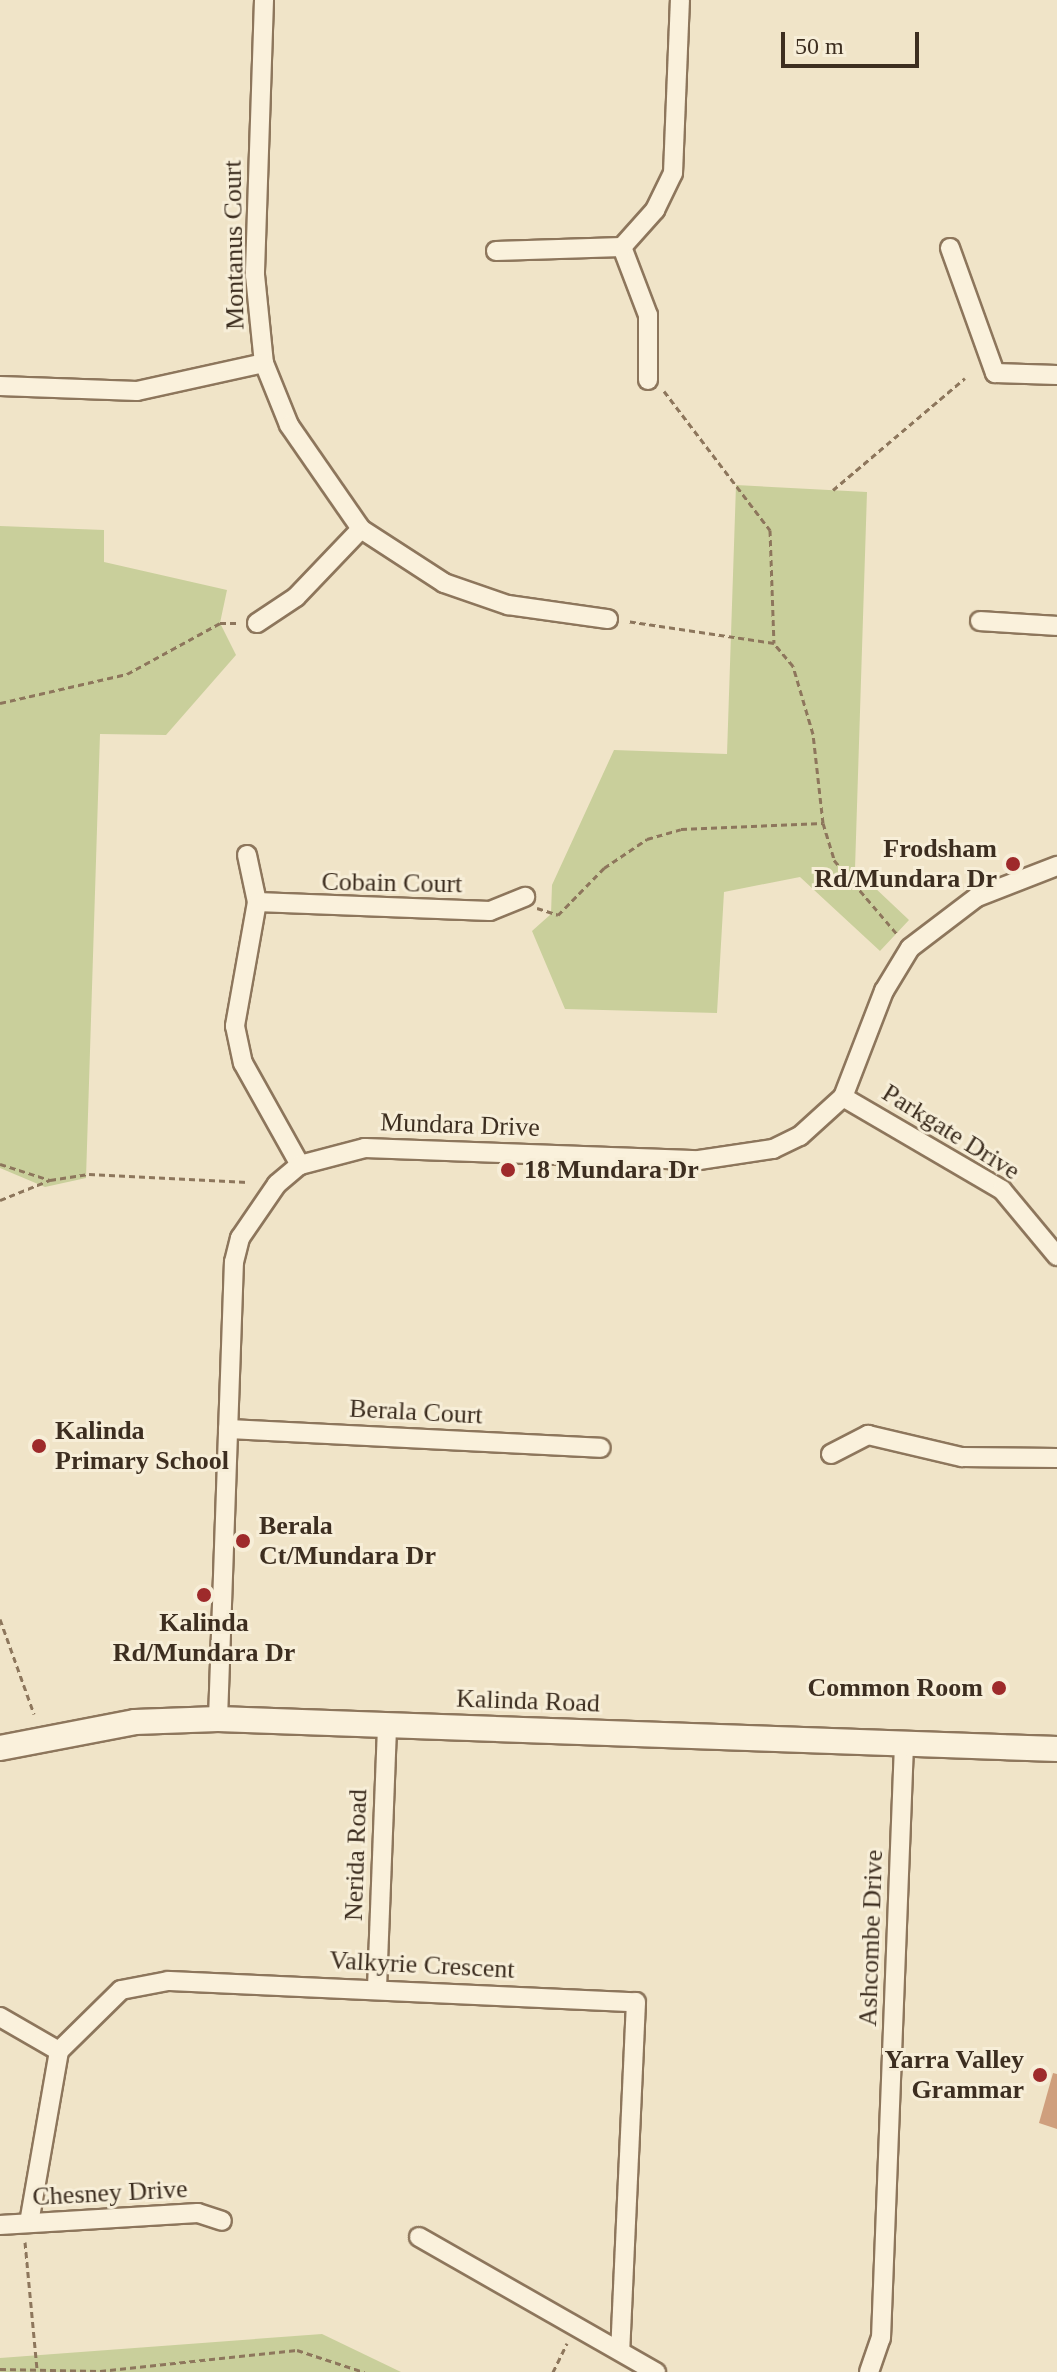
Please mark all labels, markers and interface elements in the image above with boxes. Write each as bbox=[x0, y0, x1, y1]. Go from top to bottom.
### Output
scale bar bbox=[785, 16, 923, 66]
text: 50 m bbox=[795, 33, 844, 59]
street label: Montanus Court bbox=[217, 160, 251, 330]
place label: Frodsham Rd/Mundara Dr bbox=[814, 833, 997, 894]
marker: Frodsham Rd/Mundara Dr bbox=[1004, 855, 1022, 873]
street label: Cobain Court bbox=[321, 866, 463, 900]
street label: Parkgate Drive bbox=[876, 1077, 1026, 1187]
street label: Mundara Drive bbox=[380, 1107, 540, 1143]
place label: 18 Mundara Dr bbox=[524, 1154, 699, 1186]
marker: 18 Mundara Dr bbox=[499, 1161, 517, 1179]
street label: Berala Court bbox=[348, 1393, 484, 1431]
place label: Kalinda Primary School bbox=[55, 1415, 229, 1476]
marker: Kalinda Primary School bbox=[30, 1437, 48, 1455]
place label: Berala Ct/Mundara Dr bbox=[259, 1510, 436, 1572]
marker: Berala Ct/Mundara Dr bbox=[234, 1532, 252, 1550]
marker: Kalinda Rd/Mundara Dr bbox=[195, 1586, 213, 1604]
place label: Kalinda Rd/Mundara Dr bbox=[113, 1607, 295, 1668]
place label: Common Room bbox=[808, 1672, 983, 1704]
marker: Common Room bbox=[990, 1679, 1008, 1697]
street label: Kalinda Road bbox=[456, 1683, 600, 1719]
street label: Nerida Road bbox=[338, 1788, 374, 1922]
street label: Ashcombe Drive bbox=[852, 1849, 890, 2027]
street label: Valkyrie Crescent bbox=[329, 1945, 515, 1985]
place label: Yarra Valley Grammar bbox=[884, 2044, 1024, 2106]
marker: Yarra Valley Grammar bbox=[1031, 2066, 1049, 2084]
street label: Chesney Drive bbox=[32, 2173, 188, 2213]

